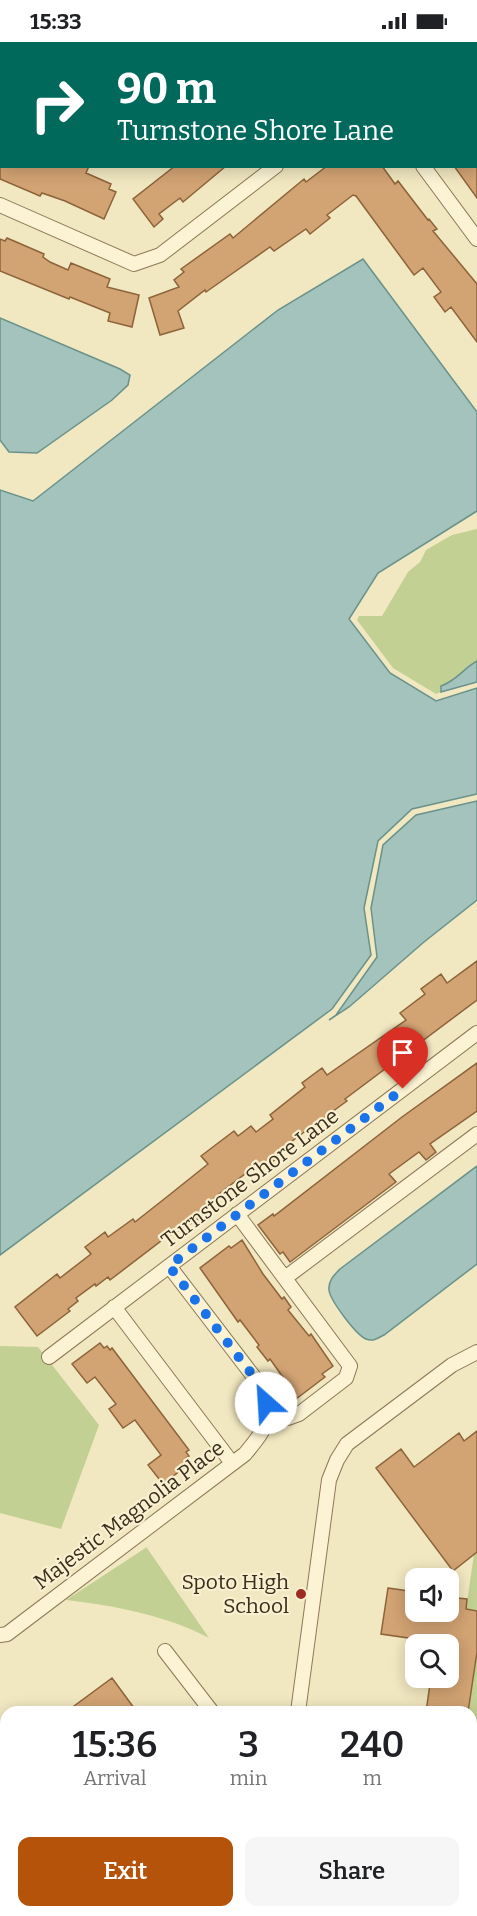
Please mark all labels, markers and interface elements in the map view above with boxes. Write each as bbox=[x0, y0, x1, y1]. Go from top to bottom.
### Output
text: 15:33 bbox=[30, 8, 82, 35]
text: 90 m bbox=[117, 64, 216, 114]
icon: right bbox=[18, 66, 96, 144]
text: Turnstone Shore Lane bbox=[117, 115, 394, 147]
pin bbox=[377, 1027, 428, 1089]
icon: arrive bbox=[386, 1036, 419, 1069]
street label: Turnstone Shore Lane bbox=[156, 1103, 344, 1253]
position arrow bbox=[234, 1371, 298, 1435]
street label: Majestic Magnolia Place bbox=[29, 1435, 229, 1595]
map controls bbox=[405, 1568, 459, 1688]
button: sound bbox=[405, 1568, 459, 1622]
place label: Spoto High School bbox=[181, 1569, 289, 1619]
marker: Spoto High School bbox=[294, 1587, 308, 1601]
button: search bbox=[405, 1634, 459, 1688]
text: 15:36 bbox=[72, 1723, 157, 1767]
text: 3 bbox=[238, 1723, 259, 1767]
text: 240 bbox=[340, 1723, 405, 1767]
text: Arrival bbox=[83, 1766, 147, 1790]
text: min bbox=[230, 1766, 267, 1790]
text: m bbox=[363, 1766, 382, 1790]
button: Exit bbox=[18, 1837, 233, 1906]
button: Share bbox=[245, 1837, 459, 1906]

